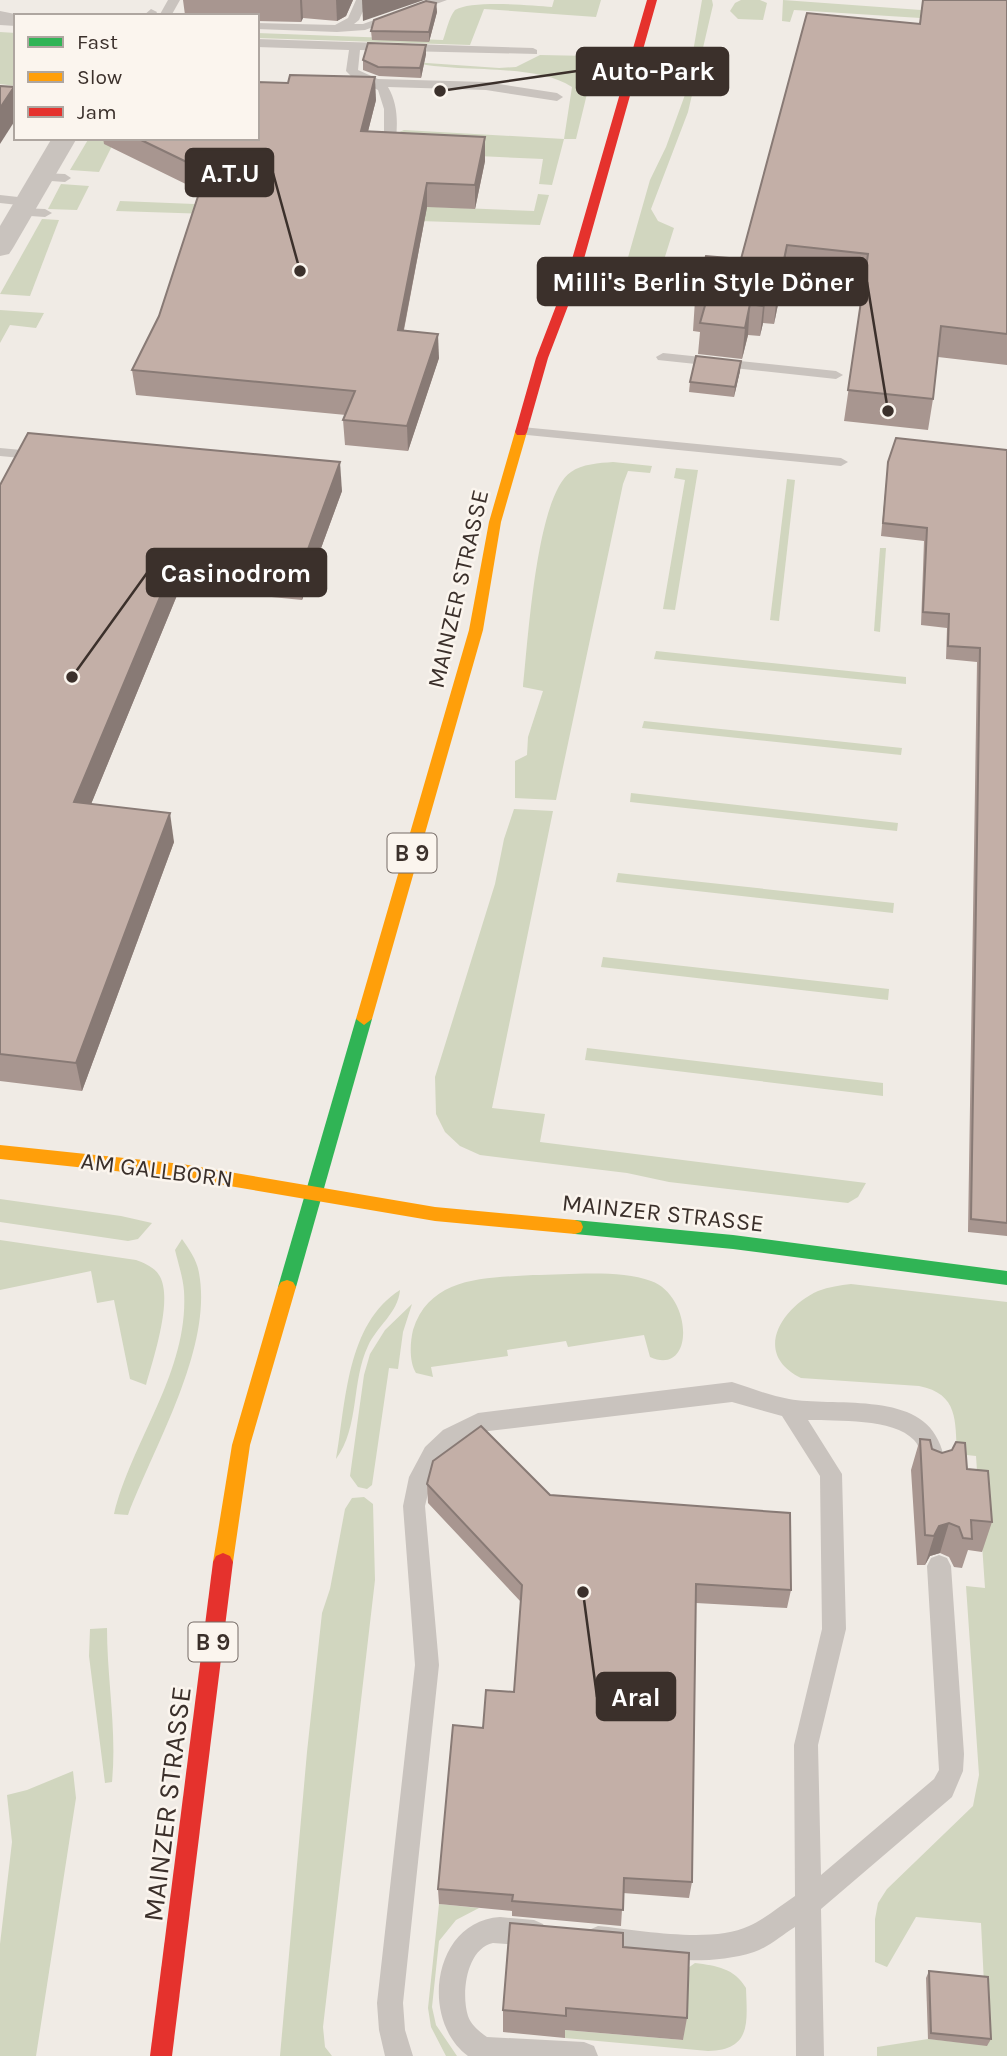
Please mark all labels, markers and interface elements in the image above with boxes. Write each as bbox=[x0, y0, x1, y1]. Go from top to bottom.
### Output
legend bbox=[14, 14, 259, 140]
text: Fast bbox=[77, 30, 118, 54]
callout: Auto-Park bbox=[577, 48, 728, 95]
text: Auto-Park bbox=[591, 56, 715, 87]
text: Slow bbox=[77, 65, 122, 89]
text: Jam bbox=[77, 100, 117, 124]
callout: A.T.U bbox=[186, 149, 273, 196]
text: A.T.U bbox=[200, 158, 260, 189]
callout: Milli's Berlin Style Döner bbox=[538, 258, 867, 305]
text: Milli's Berlin Style Döner bbox=[552, 267, 855, 298]
street label: MAINZER STRASSE bbox=[422, 487, 494, 691]
callout: Casinodrom bbox=[147, 549, 326, 596]
text: Casinodrom bbox=[161, 558, 311, 589]
road number: B 9 bbox=[388, 834, 436, 873]
street label: AM GALLBORN bbox=[79, 1147, 235, 1193]
street label: MAINZER STRASSE bbox=[561, 1188, 765, 1238]
road number: B 9 bbox=[188, 1623, 238, 1662]
callout: Aral bbox=[597, 1673, 675, 1720]
text: Aral bbox=[611, 1682, 661, 1713]
street label: MAINZER STRASSE bbox=[136, 1685, 198, 1923]

